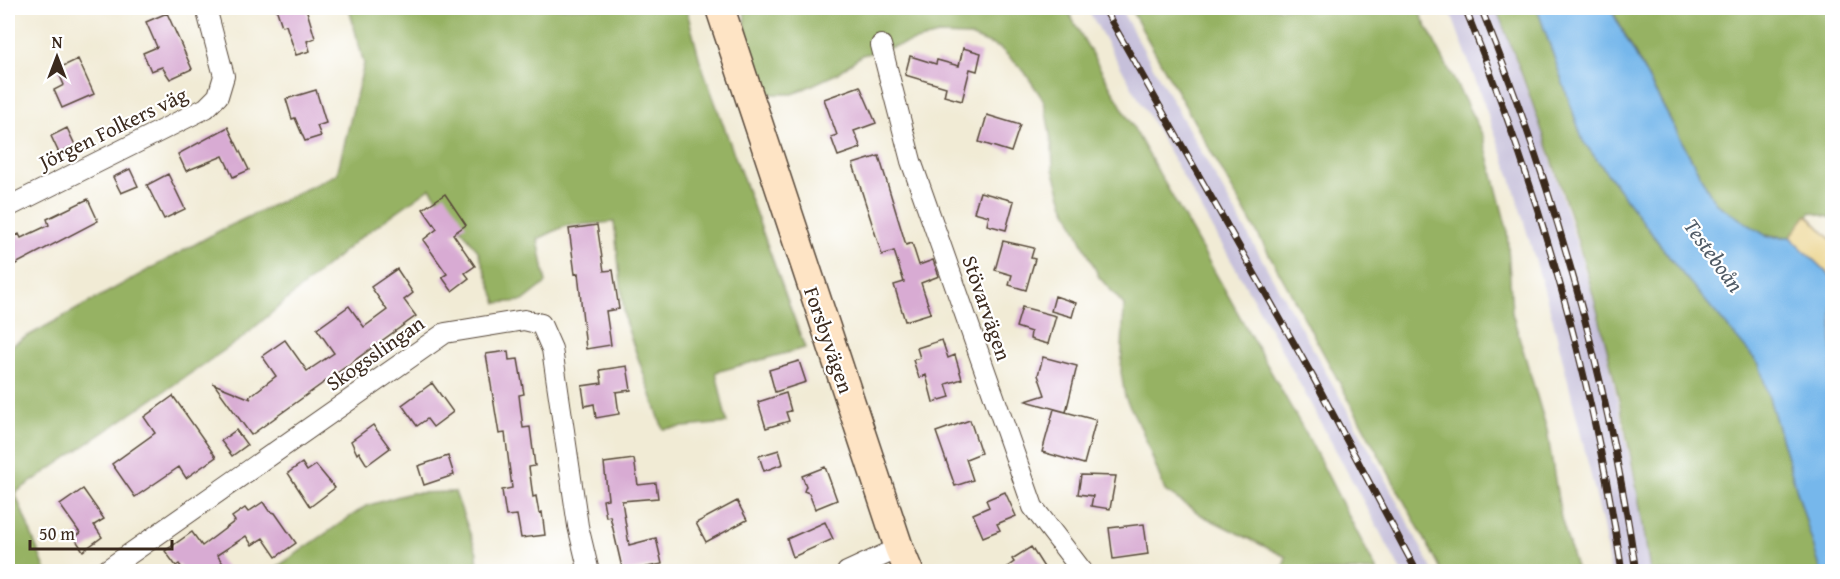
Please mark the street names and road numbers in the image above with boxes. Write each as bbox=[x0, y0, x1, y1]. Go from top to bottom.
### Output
street label: Jörgen Folkers väg bbox=[31, 78, 193, 179]
street label: Stövarvägen bbox=[955, 251, 1020, 365]
street label: Forsbyvägen bbox=[796, 283, 862, 398]
street label: Skogsslingan bbox=[319, 307, 431, 398]

